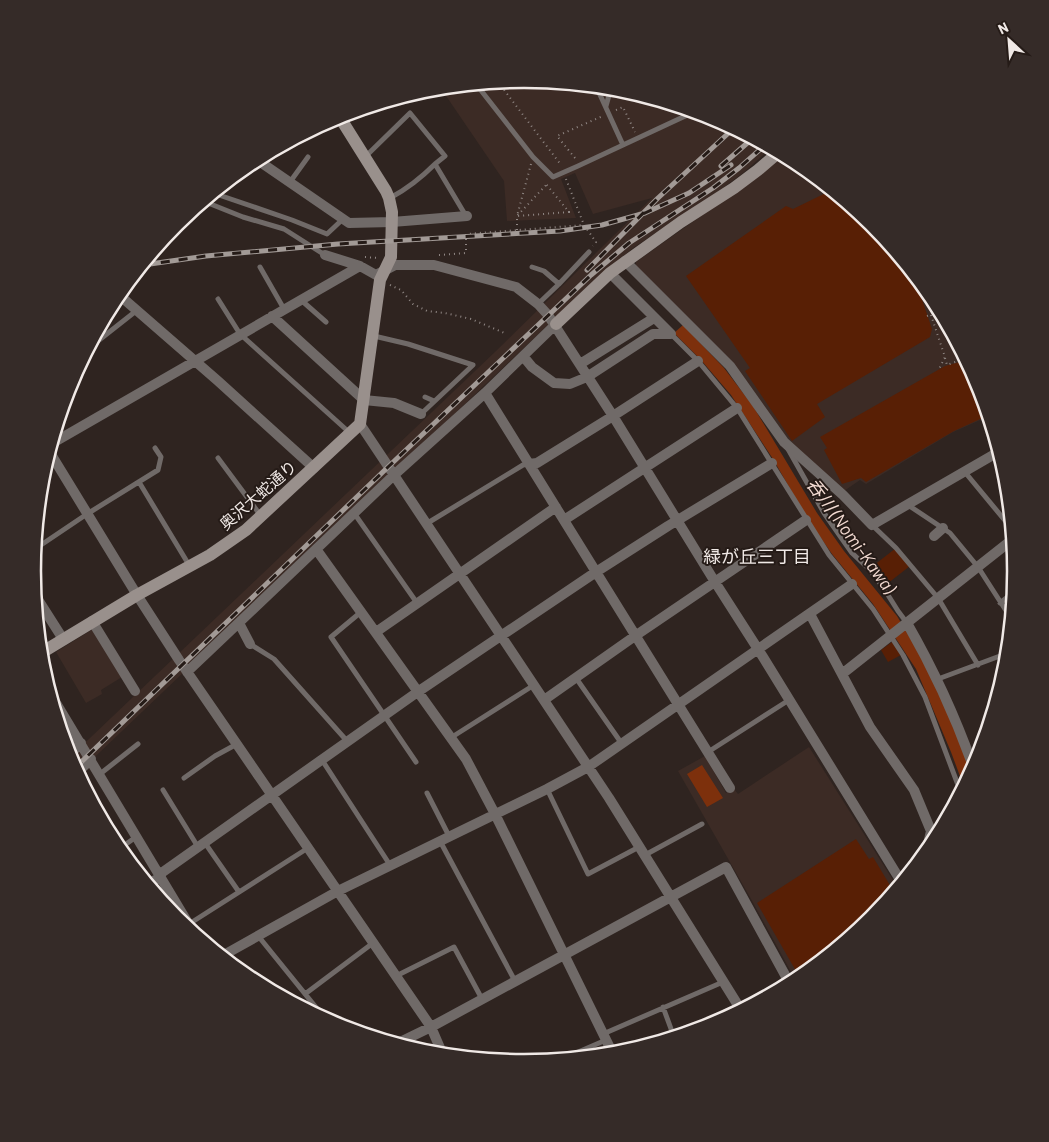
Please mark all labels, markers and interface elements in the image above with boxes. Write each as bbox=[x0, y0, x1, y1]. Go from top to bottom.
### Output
north arrow bbox=[984, 15, 1034, 65]
text: N bbox=[995, 18, 1011, 38]
street label: 奥沢大蛇通り bbox=[215, 456, 300, 533]
water label: 呑川 (Nomi-Kawa) bbox=[803, 473, 902, 599]
district label: 緑が丘三丁目 bbox=[703, 545, 811, 567]

